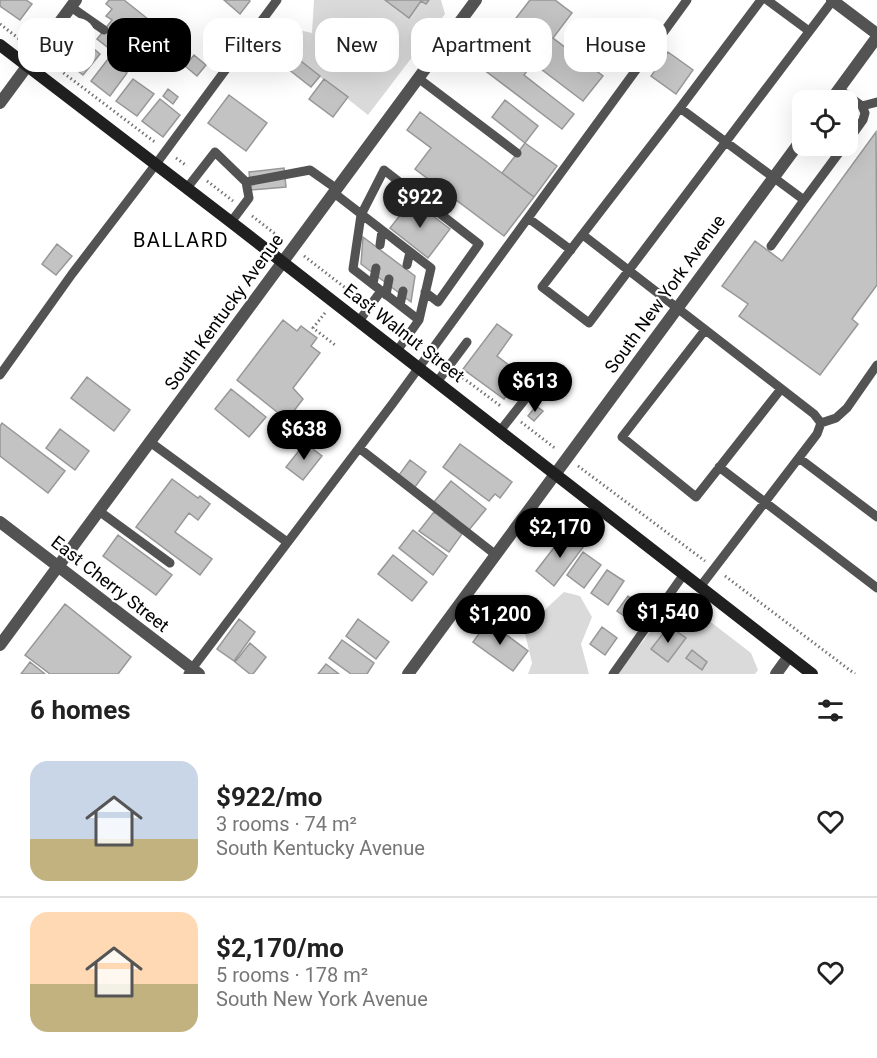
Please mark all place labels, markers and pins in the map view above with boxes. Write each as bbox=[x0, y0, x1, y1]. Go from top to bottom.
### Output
pin: $922 bbox=[384, 178, 456, 229]
pin: $613 bbox=[499, 362, 571, 413]
pin: $638 bbox=[268, 410, 340, 461]
pin: $2,170 bbox=[511, 508, 609, 559]
pin: $1,540 bbox=[619, 593, 717, 644]
pin: $1,200 bbox=[451, 595, 549, 646]

